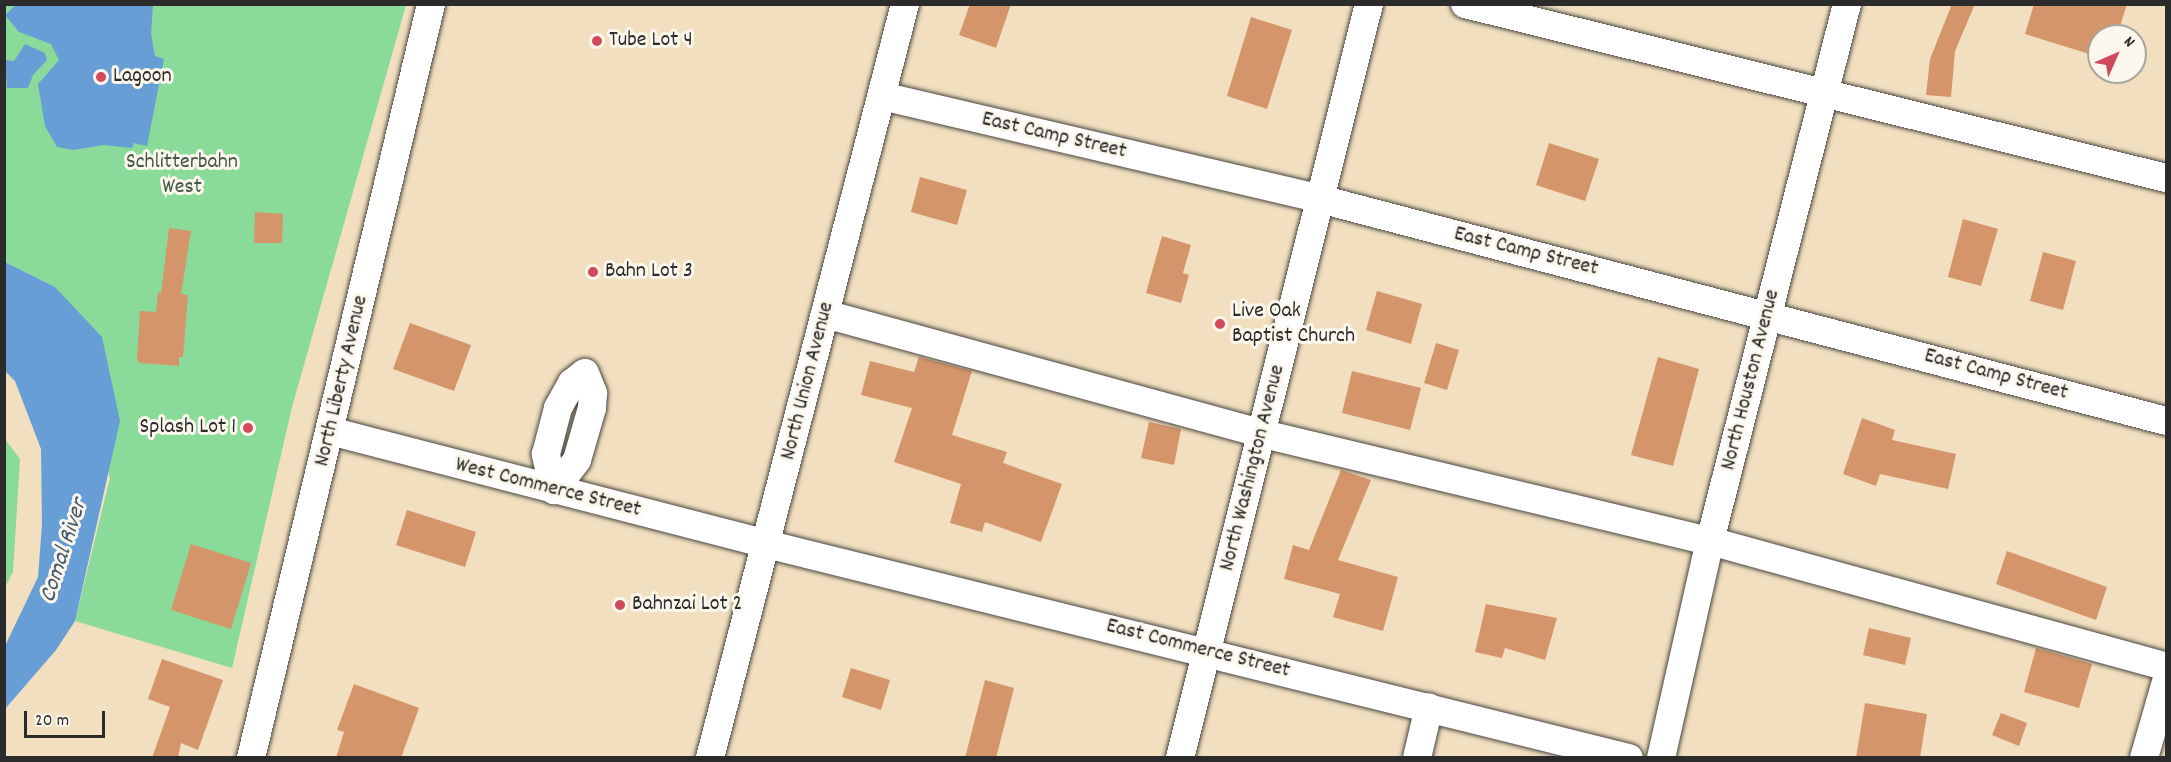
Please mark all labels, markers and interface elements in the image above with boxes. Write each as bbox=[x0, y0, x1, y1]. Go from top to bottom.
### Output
north arrow bbox=[2087, 24, 2147, 84]
place label: Tube Lot 4 bbox=[609, 28, 693, 54]
text: N bbox=[2118, 31, 2140, 53]
marker: Tube Lot 4 bbox=[590, 34, 604, 48]
place label: Lagoon bbox=[113, 64, 172, 90]
marker: Lagoon bbox=[94, 70, 108, 84]
street label: East Camp Street bbox=[979, 107, 1129, 165]
park label: Schlitterbahn West bbox=[126, 149, 238, 200]
street label: East Camp Street bbox=[1451, 221, 1601, 283]
place label: Bahn Lot 3 bbox=[605, 259, 693, 285]
marker: Bahn Lot 3 bbox=[586, 265, 600, 279]
street label: North Houston Avenue bbox=[1716, 287, 1786, 473]
street label: North Liberty Avenue bbox=[309, 293, 375, 469]
place label: Live Oak Baptist Church bbox=[1232, 298, 1355, 350]
street label: North Union Avenue bbox=[776, 299, 840, 463]
marker: Live Oak Baptist Church bbox=[1213, 317, 1227, 331]
street label: East Camp Street bbox=[1921, 343, 2071, 407]
street label: North Washington Avenue bbox=[1215, 362, 1291, 574]
place label: Splash Lot 1 bbox=[139, 415, 236, 441]
marker: Splash Lot 1 bbox=[241, 421, 255, 435]
street label: West Commerce Street bbox=[452, 452, 644, 524]
water label: Comal River bbox=[35, 496, 95, 606]
place label: Bahnzai Lot 2 bbox=[632, 592, 742, 618]
marker: Bahnzai Lot 2 bbox=[613, 598, 627, 612]
street label: East Commerce Street bbox=[1103, 613, 1293, 685]
scale bar bbox=[27, 699, 108, 737]
text: 20 m bbox=[35, 709, 69, 734]

